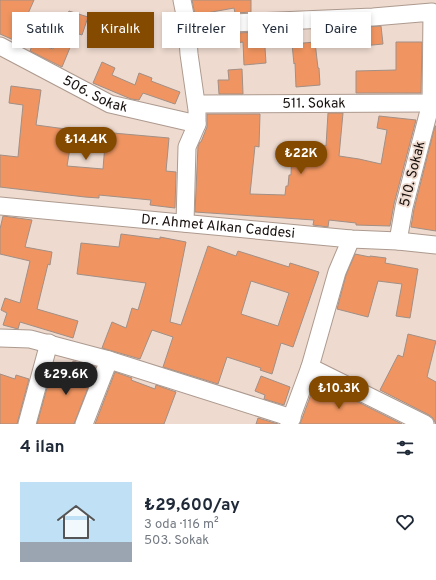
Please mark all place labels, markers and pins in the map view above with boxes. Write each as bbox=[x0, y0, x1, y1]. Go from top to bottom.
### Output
pin: ₺14.4K bbox=[53, 127, 119, 161]
pin: ₺22K bbox=[277, 141, 325, 175]
pin: ₺29.6K bbox=[33, 362, 99, 396]
pin: ₺10.3K bbox=[306, 376, 372, 410]

